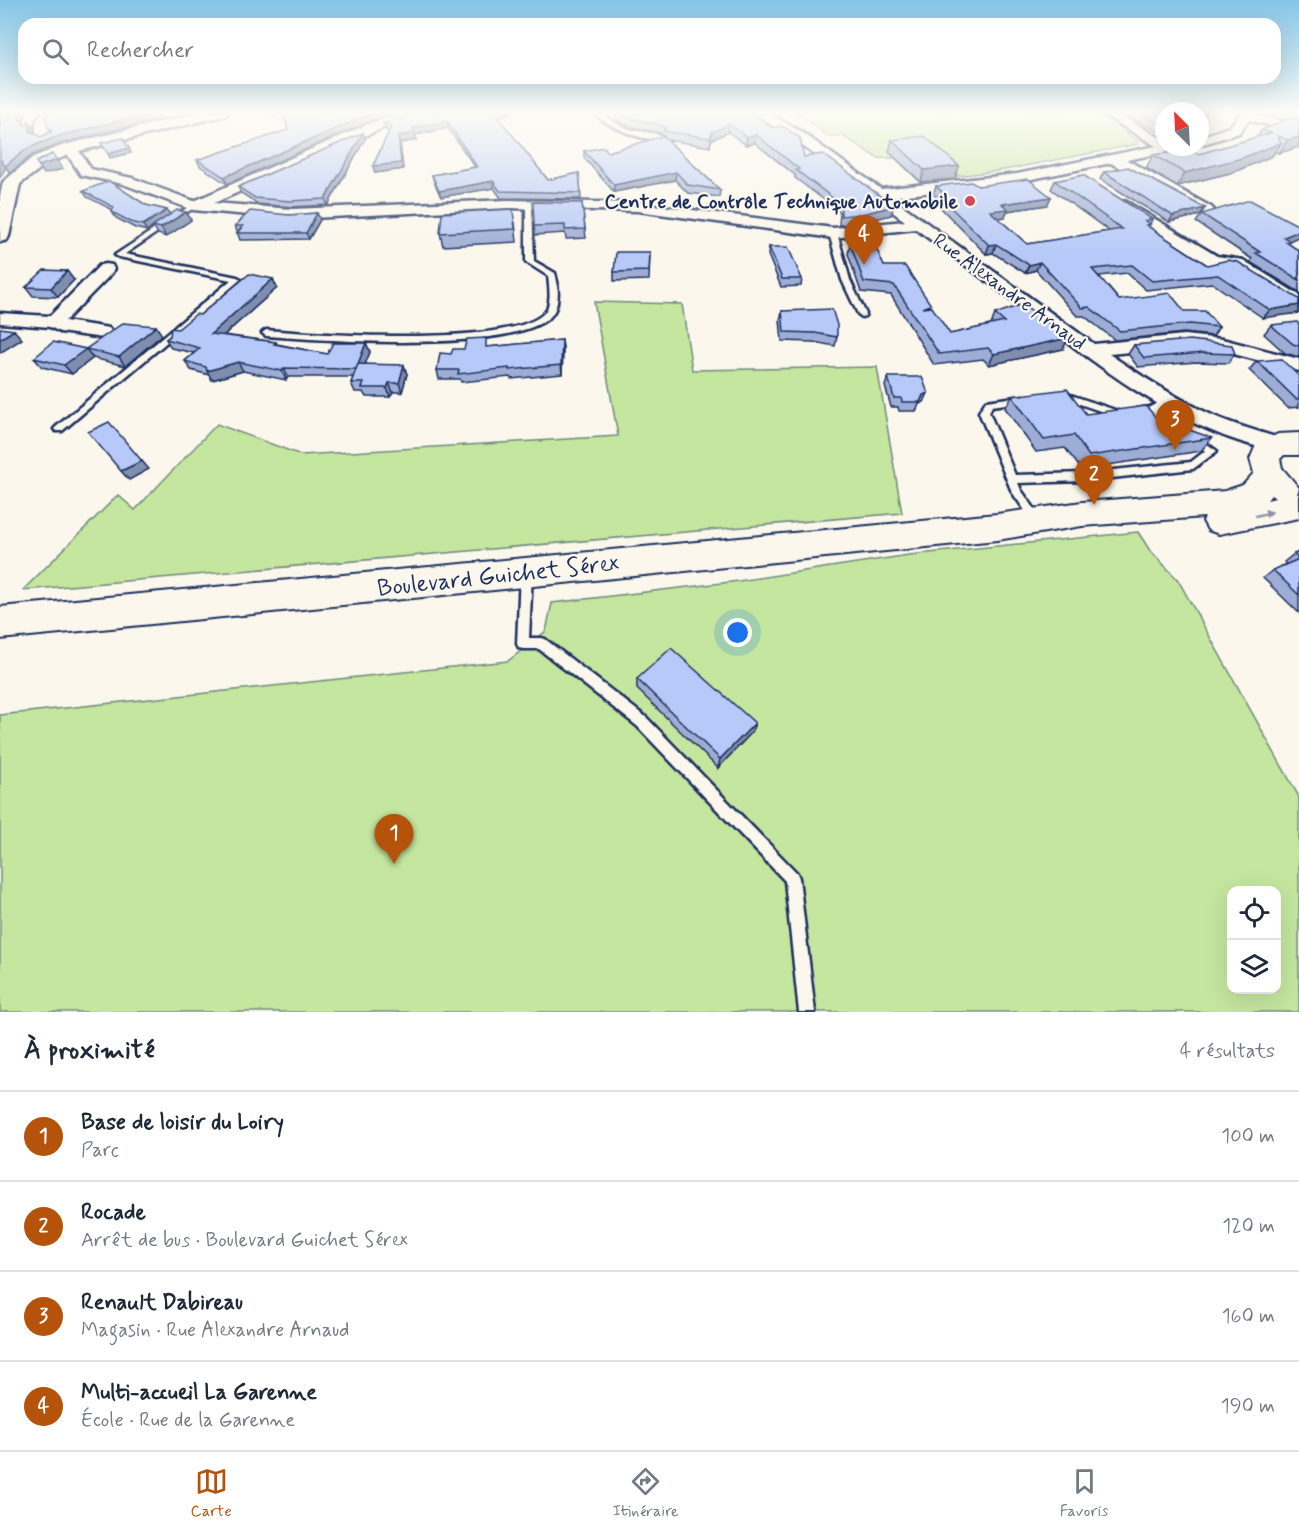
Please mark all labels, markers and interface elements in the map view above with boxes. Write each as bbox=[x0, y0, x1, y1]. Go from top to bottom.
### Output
search box bbox=[18, 18, 1281, 84]
icon: search bbox=[39, 35, 72, 68]
text: Rechercher bbox=[87, 37, 194, 65]
north arrow bbox=[1155, 102, 1209, 156]
place label: Centre de Contrôle Technique Automobile bbox=[605, 189, 959, 216]
marker: Centre de Contrôle Technique Automobile bbox=[963, 194, 977, 208]
pin: 4 bbox=[844, 216, 884, 265]
street label: Rue Alexandre Arnaud bbox=[927, 227, 1091, 357]
pin: 3 bbox=[1156, 400, 1194, 450]
pin: 2 bbox=[1074, 456, 1114, 505]
one-way arrow bbox=[1255, 508, 1273, 518]
street label: Boulevard Guichet Sérex bbox=[376, 548, 621, 605]
your location bbox=[723, 618, 752, 647]
pin: 1 bbox=[374, 814, 414, 864]
map controls bbox=[1227, 886, 1281, 994]
button: locate bbox=[1227, 886, 1281, 940]
button: layers bbox=[1227, 940, 1281, 994]
text: À proximité bbox=[24, 1034, 155, 1068]
text: 4 résultats bbox=[1180, 1038, 1275, 1065]
text: Base de loisir du Loiry bbox=[81, 1109, 284, 1137]
text: 1 bbox=[39, 1123, 48, 1150]
text: 100 m bbox=[1221, 1123, 1275, 1150]
text: Parc bbox=[81, 1137, 119, 1164]
text: Rocade bbox=[81, 1199, 146, 1227]
text: 2 bbox=[39, 1213, 48, 1240]
text: 120 m bbox=[1222, 1213, 1275, 1240]
text: Arrêt de bus · Boulevard Guichet Sérex bbox=[81, 1227, 408, 1254]
text: Renault Dabireau bbox=[81, 1289, 243, 1317]
text: 3 bbox=[39, 1303, 48, 1330]
text: 160 m bbox=[1222, 1303, 1275, 1330]
text: Magasin · Rue Alexandre Arnaud bbox=[81, 1317, 350, 1344]
text: Multi-accueil La Garenne bbox=[81, 1379, 317, 1407]
text: 4 bbox=[38, 1393, 49, 1420]
text: 190 m bbox=[1221, 1393, 1275, 1420]
text: École · Rue de la Garenne bbox=[81, 1407, 295, 1434]
tab: Carte bbox=[191, 1465, 232, 1522]
tab: Itinéraire bbox=[613, 1465, 679, 1522]
tab: Favoris bbox=[1060, 1465, 1108, 1522]

